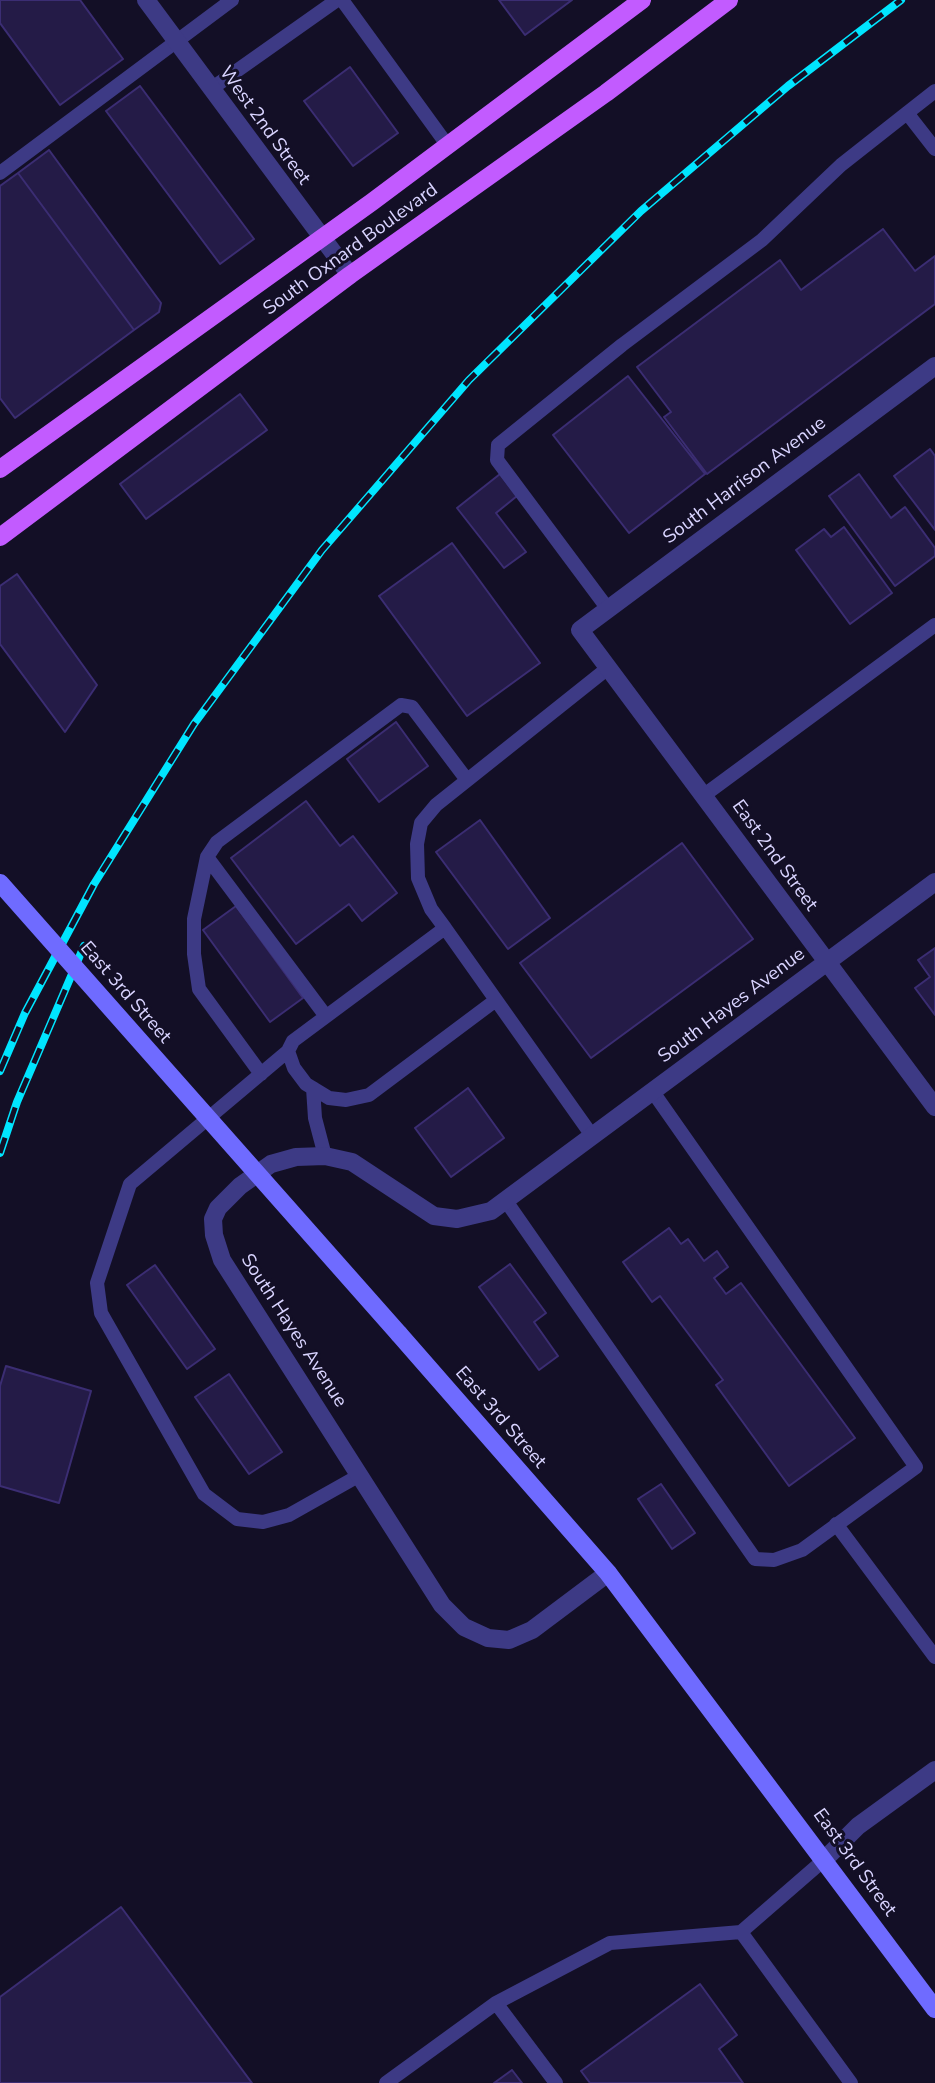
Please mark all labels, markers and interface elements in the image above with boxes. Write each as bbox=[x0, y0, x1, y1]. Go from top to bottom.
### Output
street label: West 2nd Street bbox=[213, 62, 315, 190]
street label: South Oxnard Boulevard bbox=[259, 179, 443, 321]
street label: South Harrison Avenue bbox=[659, 412, 831, 550]
street label: East 2nd Street bbox=[726, 796, 822, 916]
street label: East 3rd Street bbox=[75, 937, 175, 1049]
street label: South Hayes Avenue bbox=[654, 943, 810, 1069]
street label: South Hayes Avenue bbox=[235, 1250, 351, 1412]
street label: East 3rd Street bbox=[450, 1362, 550, 1474]
street label: East 3rd Street bbox=[807, 1805, 901, 1921]

